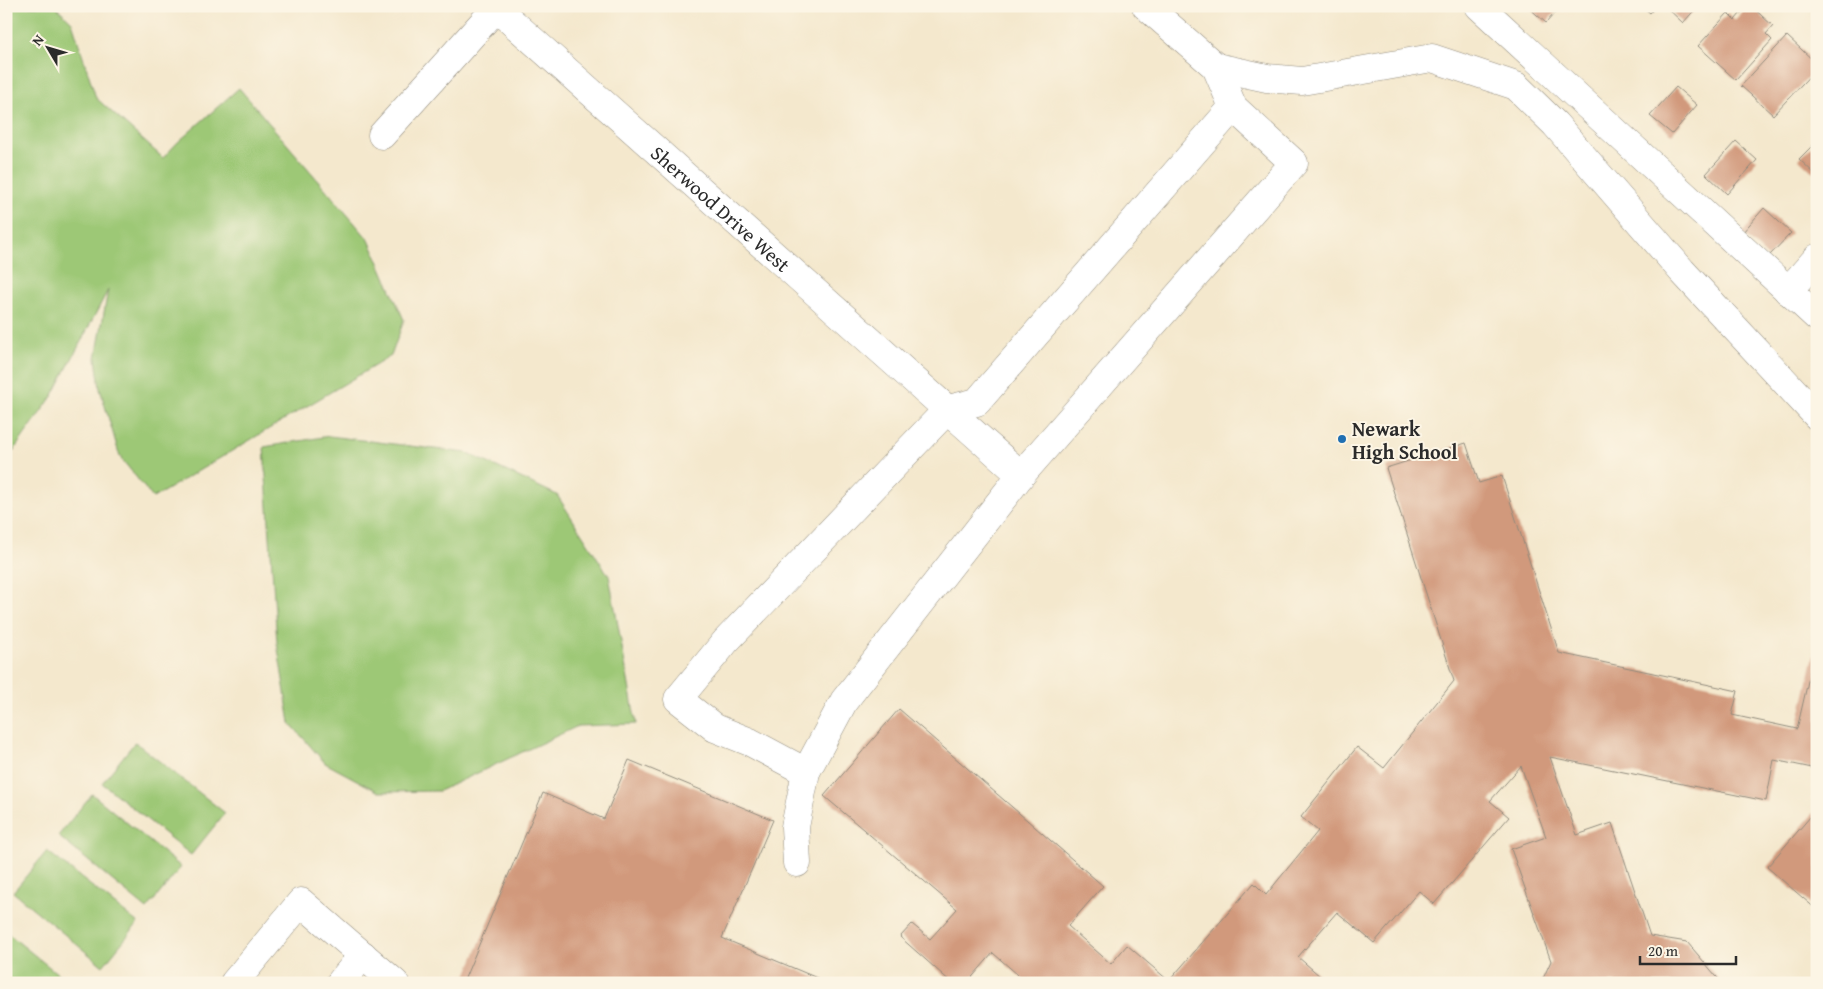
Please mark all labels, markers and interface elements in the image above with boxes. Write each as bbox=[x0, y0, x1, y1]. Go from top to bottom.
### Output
north arrow bbox=[22, 22, 72, 72]
text: N bbox=[27, 30, 49, 50]
street label: Sherwood Drive West bbox=[645, 138, 797, 278]
place label: Newark High School bbox=[1352, 414, 1458, 466]
marker: Newark High School bbox=[1336, 433, 1348, 445]
scale bar bbox=[1640, 934, 1737, 966]
text: 20 m bbox=[1648, 940, 1679, 961]

